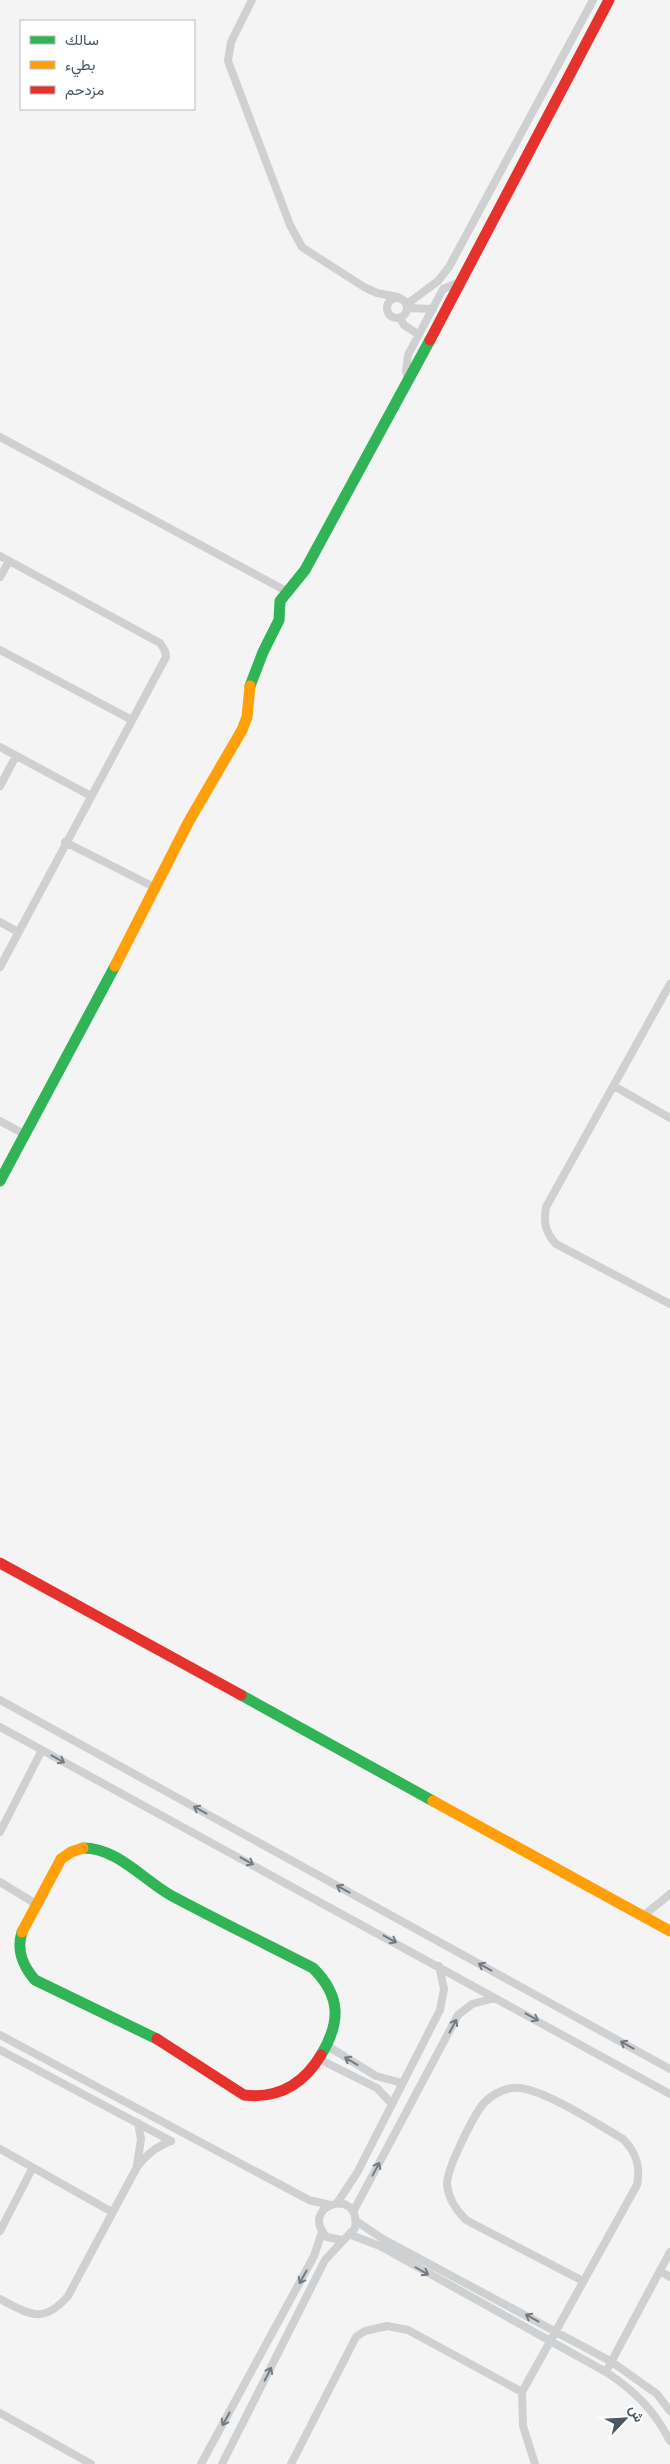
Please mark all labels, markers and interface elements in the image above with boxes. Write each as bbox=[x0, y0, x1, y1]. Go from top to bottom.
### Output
legend bbox=[20, 20, 195, 110]
text: سالك bbox=[65, 30, 99, 48]
text: بطيء bbox=[65, 55, 95, 78]
text: مزدحم bbox=[65, 80, 104, 100]
one-way arrow bbox=[50, 1754, 65, 1764]
one-way arrow bbox=[194, 1805, 208, 1815]
one-way arrow bbox=[239, 1857, 254, 1867]
one-way arrow bbox=[335, 1884, 350, 1894]
one-way arrow bbox=[382, 1934, 397, 1944]
one-way arrow bbox=[478, 1962, 493, 1971]
one-way arrow bbox=[524, 2013, 539, 2023]
one-way arrow bbox=[448, 2019, 458, 2033]
one-way arrow bbox=[621, 2040, 635, 2050]
one-way arrow bbox=[345, 2055, 359, 2065]
one-way arrow bbox=[372, 2162, 381, 2177]
one-way arrow bbox=[414, 2267, 429, 2276]
one-way arrow bbox=[298, 2269, 308, 2284]
one-way arrow bbox=[524, 2313, 539, 2323]
one-way arrow bbox=[264, 2367, 273, 2382]
north arrow bbox=[600, 2394, 650, 2444]
text: ش bbox=[625, 2402, 649, 2425]
one-way arrow bbox=[220, 2412, 230, 2426]

